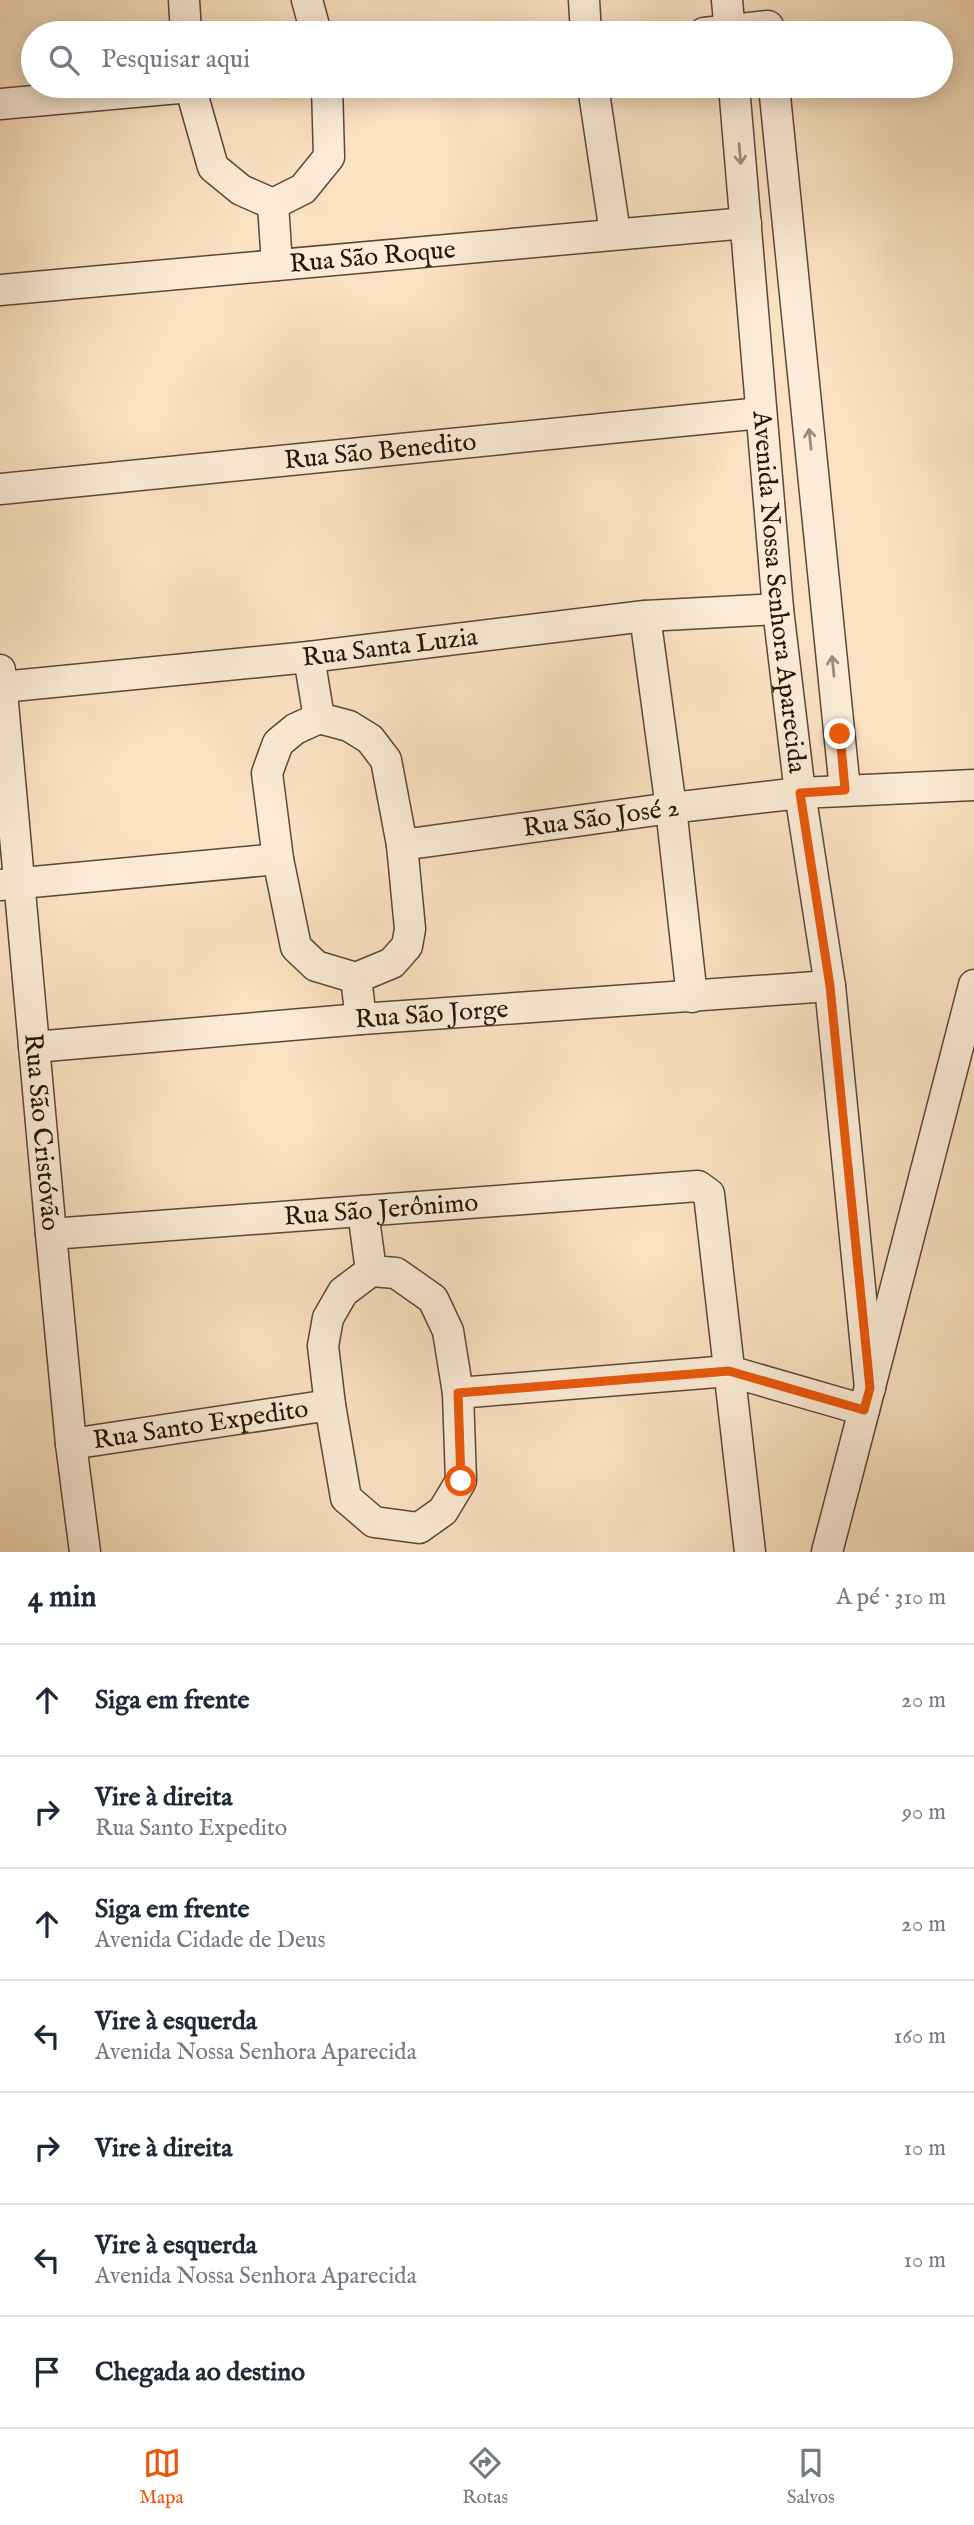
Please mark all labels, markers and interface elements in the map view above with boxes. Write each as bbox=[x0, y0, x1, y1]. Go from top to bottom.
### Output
search box bbox=[21, 21, 953, 98]
icon: search bbox=[45, 41, 83, 79]
text: Pesquisar aqui bbox=[101, 43, 250, 76]
one-way arrow bbox=[734, 142, 747, 165]
street label: Rua São Roque bbox=[288, 233, 457, 280]
street label: Avenida Nossa Senhora Aparecida bbox=[745, 409, 814, 776]
street label: Rua São Benedito bbox=[282, 425, 478, 477]
one-way arrow bbox=[803, 428, 816, 451]
street label: Rua Santa Luzia bbox=[300, 620, 480, 674]
one-way arrow bbox=[826, 655, 839, 677]
route end bbox=[824, 718, 855, 749]
street label: Rua São José 2 bbox=[521, 791, 681, 845]
street label: Rua São Jorge bbox=[354, 992, 510, 1036]
street label: Rua São Cristóvão bbox=[16, 1032, 67, 1232]
street label: Rua São Jerônimo bbox=[283, 1186, 479, 1233]
street label: Rua Santo Expedito bbox=[91, 1392, 310, 1457]
route start bbox=[445, 1465, 476, 1496]
text: 4 min bbox=[28, 1579, 96, 1617]
text: A pé · 310 m bbox=[836, 1583, 946, 1612]
icon: ahead bbox=[28, 1681, 66, 1719]
text: Siga em frente bbox=[95, 1684, 250, 1717]
text: 20 m bbox=[901, 1686, 946, 1715]
text: Vire à direita bbox=[95, 1781, 232, 1814]
icon: right bbox=[28, 1793, 66, 1831]
text: 90 m bbox=[902, 1798, 946, 1827]
text: Rua Santo Expedito bbox=[95, 1814, 287, 1843]
text: Siga em frente bbox=[95, 1893, 250, 1926]
icon: ahead bbox=[28, 1905, 66, 1943]
text: 20 m bbox=[901, 1910, 946, 1939]
text: Avenida Cidade de Deus bbox=[95, 1926, 326, 1955]
text: Vire à esquerda bbox=[95, 2005, 257, 2038]
icon: left bbox=[28, 2017, 66, 2055]
text: 160 m bbox=[894, 2022, 946, 2051]
text: Avenida Nossa Senhora Aparecida bbox=[95, 2038, 417, 2067]
icon: right bbox=[28, 2129, 66, 2167]
text: Vire à direita bbox=[95, 2132, 232, 2165]
text: 10 m bbox=[903, 2134, 946, 2163]
text: Vire à esquerda bbox=[95, 2229, 257, 2262]
icon: left bbox=[28, 2241, 66, 2279]
text: 10 m bbox=[903, 2246, 946, 2275]
text: Avenida Nossa Senhora Aparecida bbox=[95, 2262, 417, 2291]
icon: arrive bbox=[28, 2353, 66, 2391]
text: Chegada ao destino bbox=[95, 2356, 305, 2389]
tab: Mapa bbox=[139, 2444, 184, 2510]
tab: Rotas bbox=[462, 2444, 508, 2510]
tab: Salvos bbox=[787, 2444, 835, 2510]

